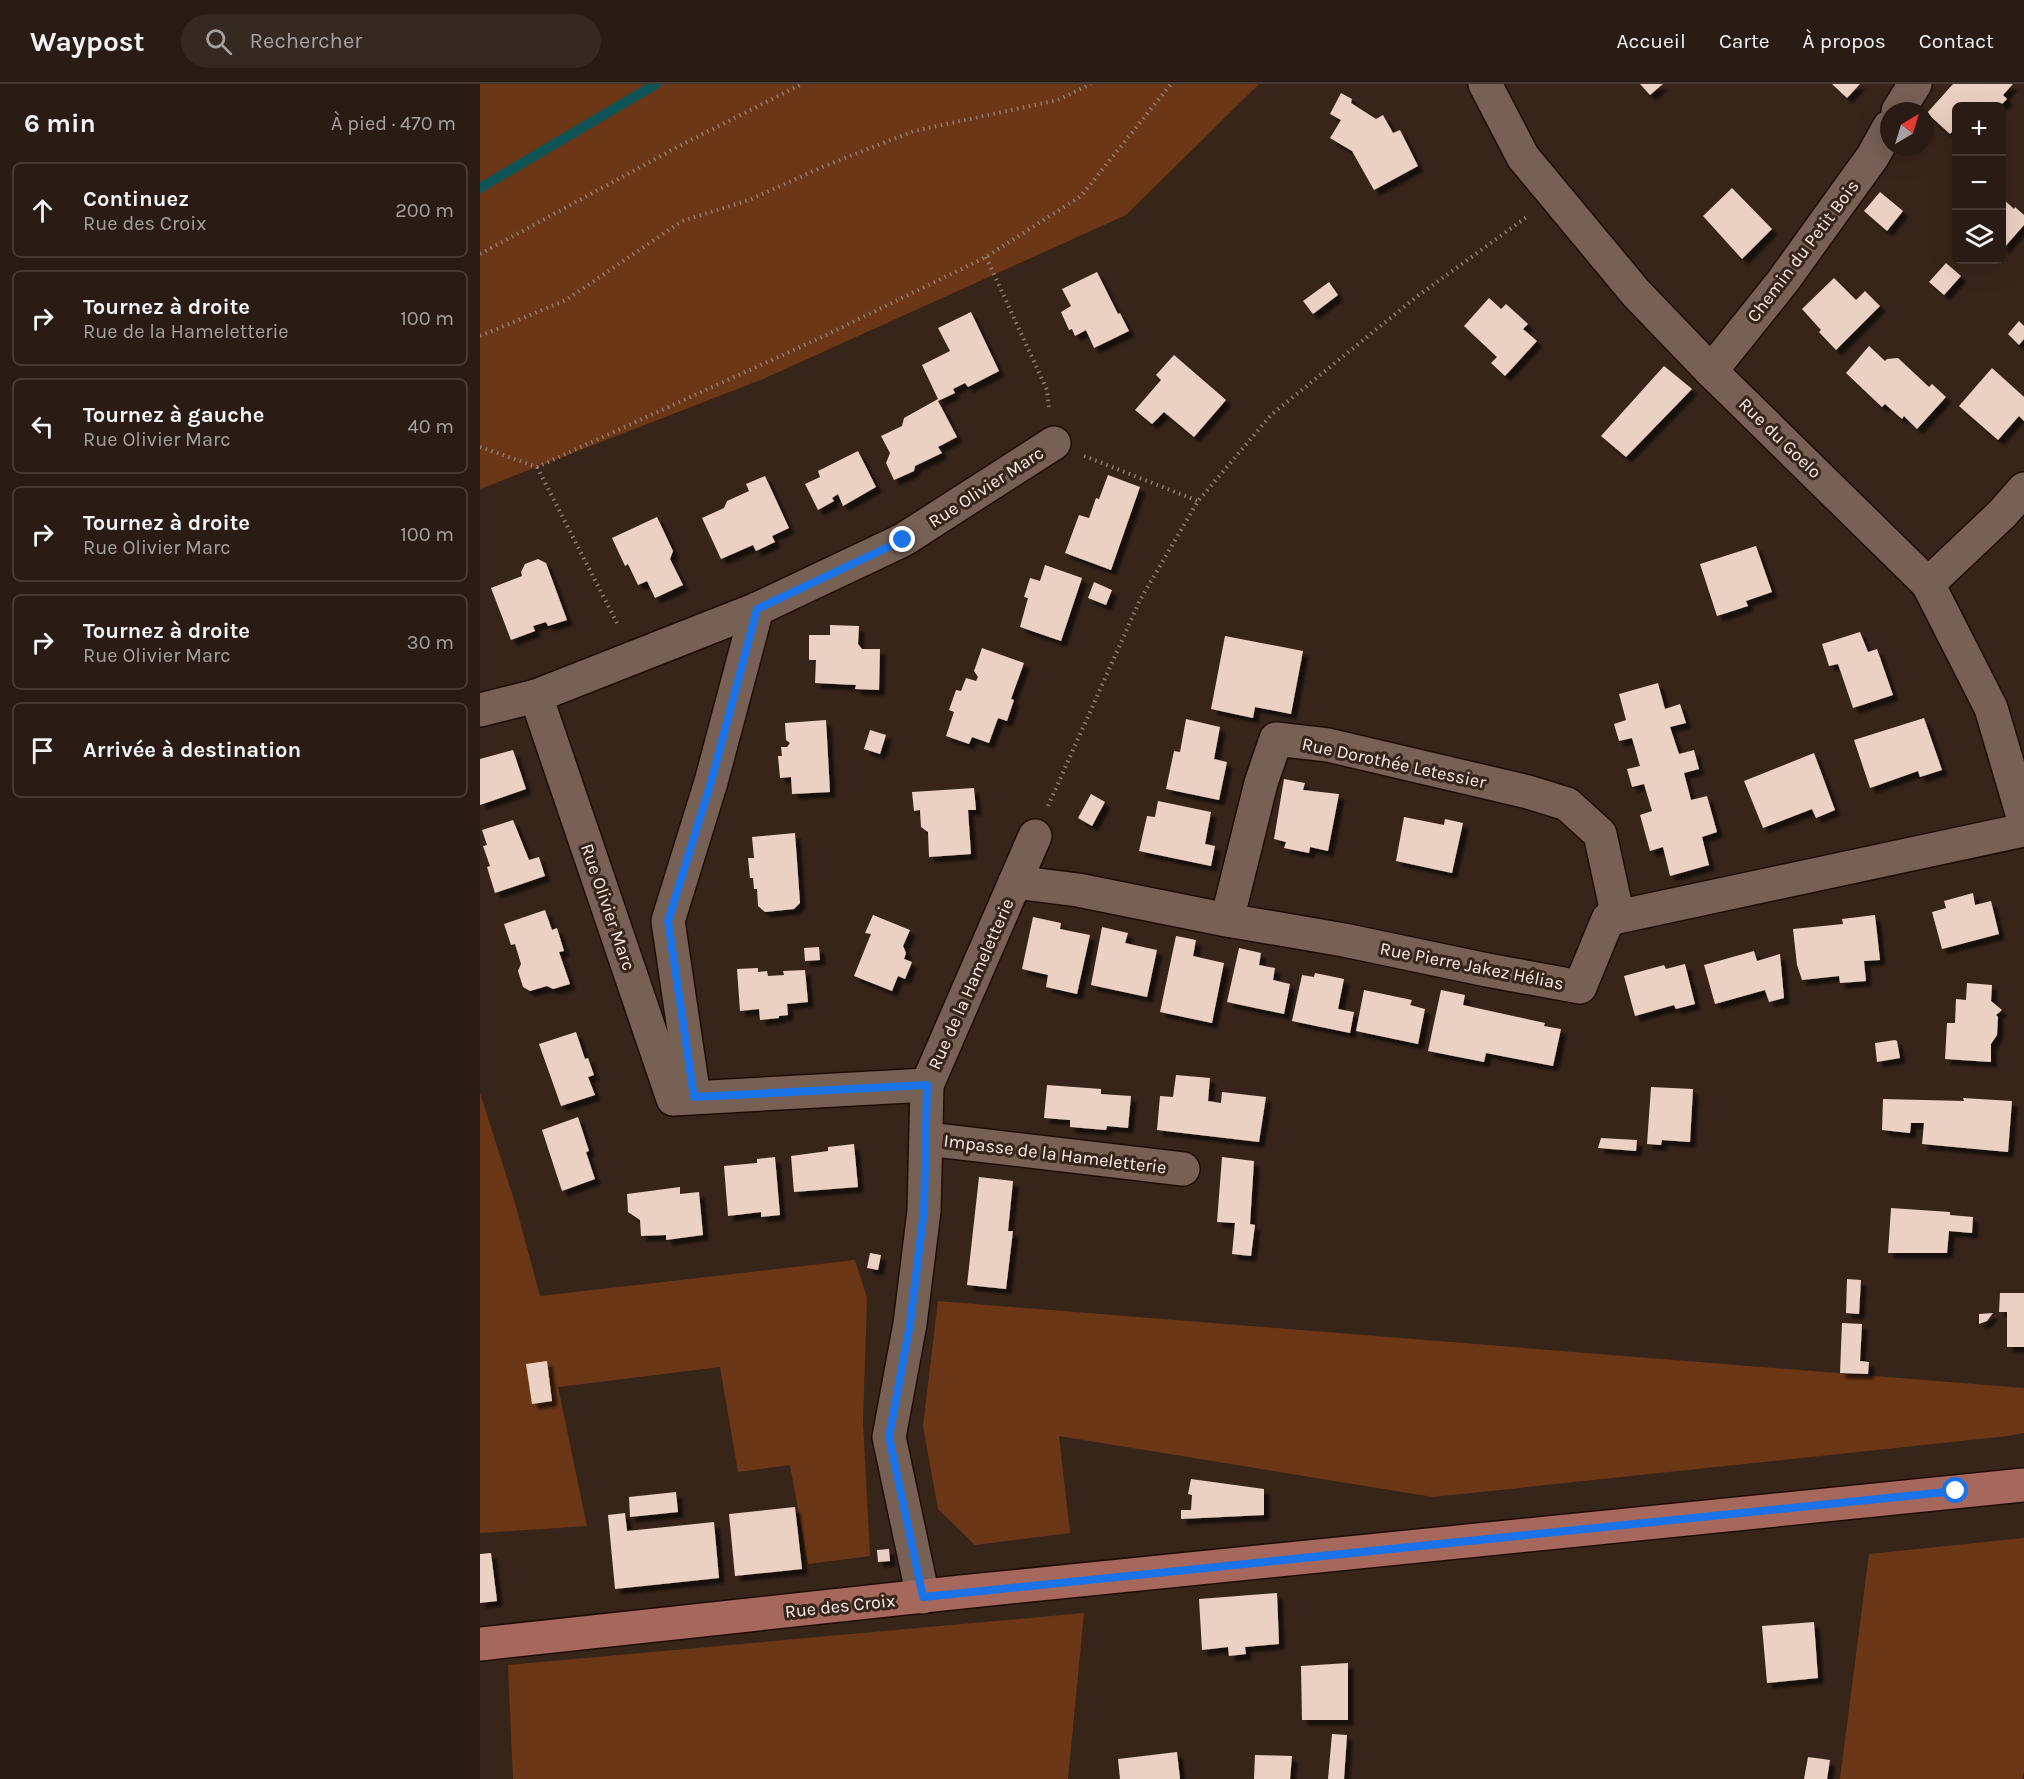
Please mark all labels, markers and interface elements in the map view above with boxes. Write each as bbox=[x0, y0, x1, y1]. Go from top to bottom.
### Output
search box bbox=[181, 14, 601, 68]
text: Waypost bbox=[30, 25, 145, 58]
icon: search bbox=[202, 25, 235, 58]
text: Rechercher bbox=[250, 28, 362, 54]
text: Accueil bbox=[1617, 29, 1686, 53]
text: Carte bbox=[1719, 29, 1770, 53]
text: À propos bbox=[1803, 29, 1886, 53]
text: Contact bbox=[1919, 29, 1994, 53]
north arrow bbox=[1880, 102, 1934, 156]
map controls bbox=[1952, 102, 2006, 264]
button: + bbox=[1952, 102, 2006, 156]
text: 6 min bbox=[24, 108, 96, 139]
text: À pied · 470 m bbox=[331, 112, 456, 135]
button: − bbox=[1952, 156, 2006, 210]
street label: Chemin du Petit Bois bbox=[1742, 175, 1864, 327]
text: Continuez bbox=[83, 186, 189, 212]
icon: ahead bbox=[26, 194, 59, 227]
text: 200 m bbox=[395, 199, 454, 222]
button: layers bbox=[1952, 210, 2006, 264]
text: Rue des Croix bbox=[83, 212, 206, 235]
text: Tournez à droite bbox=[83, 294, 250, 320]
icon: right bbox=[26, 302, 59, 335]
text: 100 m bbox=[400, 307, 454, 330]
text: Rue de la Hameletterie bbox=[83, 320, 289, 343]
street label: Rue du Goelo bbox=[1734, 393, 1826, 483]
text: Tournez à gauche bbox=[83, 402, 264, 428]
icon: left bbox=[26, 410, 59, 443]
text: 40 m bbox=[408, 415, 454, 438]
text: Rue Olivier Marc bbox=[83, 428, 231, 451]
street label: Rue Olivier Marc bbox=[924, 442, 1048, 532]
text: Tournez à droite bbox=[83, 510, 250, 536]
icon: right bbox=[26, 518, 59, 551]
text: 100 m bbox=[400, 523, 454, 546]
route end bbox=[889, 526, 915, 552]
text: Rue Olivier Marc bbox=[83, 536, 231, 559]
text: Tournez à droite bbox=[83, 618, 250, 644]
icon: right bbox=[26, 626, 59, 659]
text: 30 m bbox=[407, 631, 454, 654]
text: Rue Olivier Marc bbox=[83, 644, 231, 667]
street label: Rue Dorothée Letessier bbox=[1300, 733, 1489, 793]
icon: arrive bbox=[26, 734, 59, 767]
text: Arrivée à destination bbox=[83, 737, 301, 763]
street label: Rue Olivier Marc bbox=[576, 841, 640, 973]
street label: Rue de la Hameletterie bbox=[923, 895, 1019, 1073]
street label: Rue Pierre Jakez Hélias bbox=[1378, 937, 1566, 995]
street label: Impasse de la Hameletterie bbox=[942, 1129, 1168, 1179]
route start bbox=[1942, 1477, 1968, 1503]
street label: Rue des Croix bbox=[784, 1589, 896, 1623]

